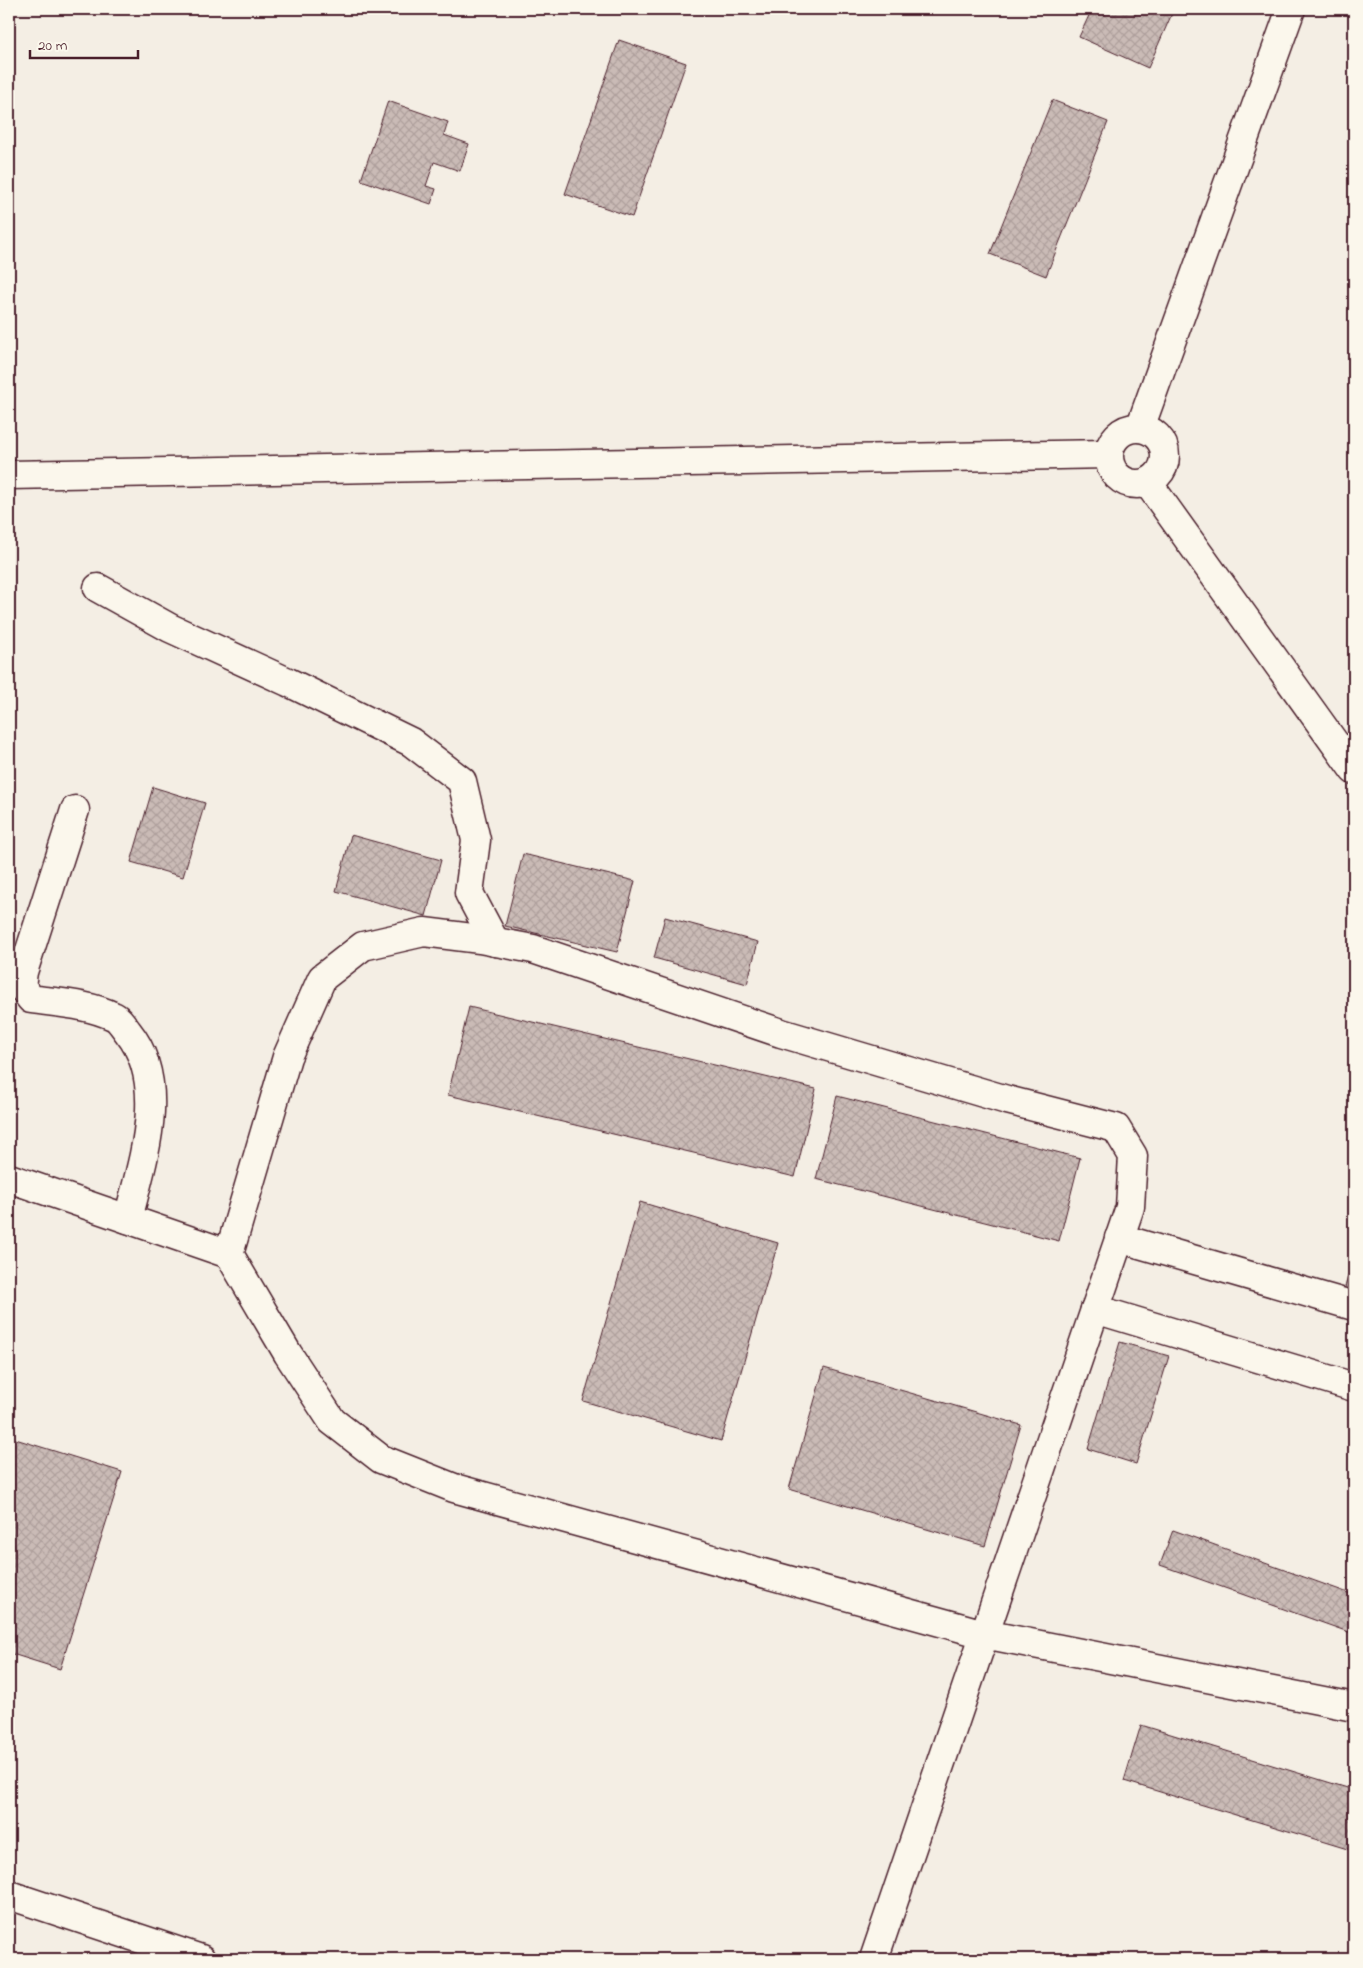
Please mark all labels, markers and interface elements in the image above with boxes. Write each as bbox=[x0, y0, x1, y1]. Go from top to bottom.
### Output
scale bar bbox=[30, 28, 138, 60]
text: 20 m bbox=[38, 35, 68, 57]

